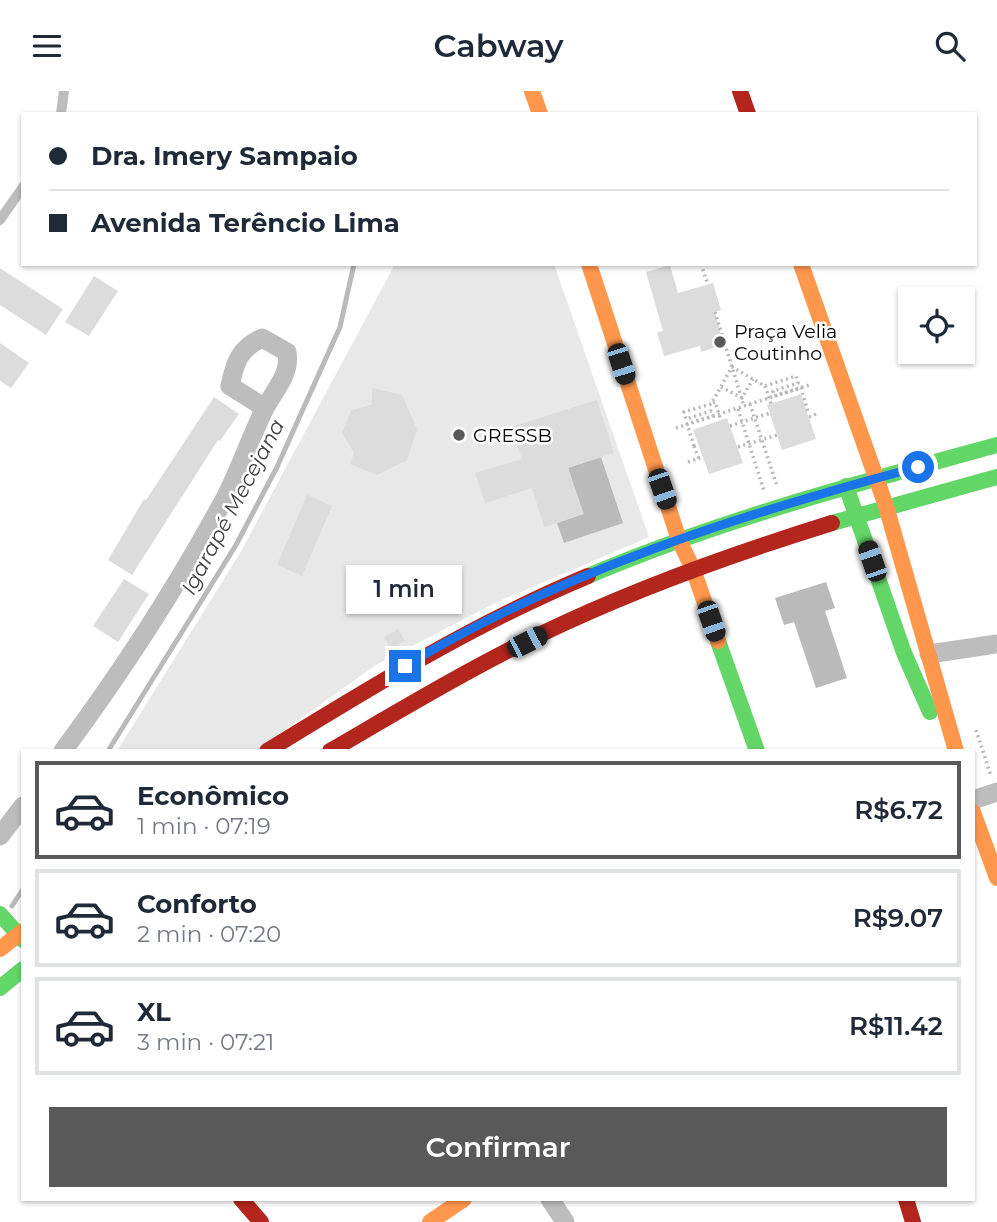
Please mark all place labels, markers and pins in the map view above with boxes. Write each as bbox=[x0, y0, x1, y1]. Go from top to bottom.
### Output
place label: Praça Velia Coutinho bbox=[734, 320, 837, 365]
marker: Praça Velia Coutinho bbox=[712, 334, 728, 350]
place label: GRESSB bbox=[473, 424, 552, 447]
marker: GRESSB bbox=[451, 427, 467, 443]

